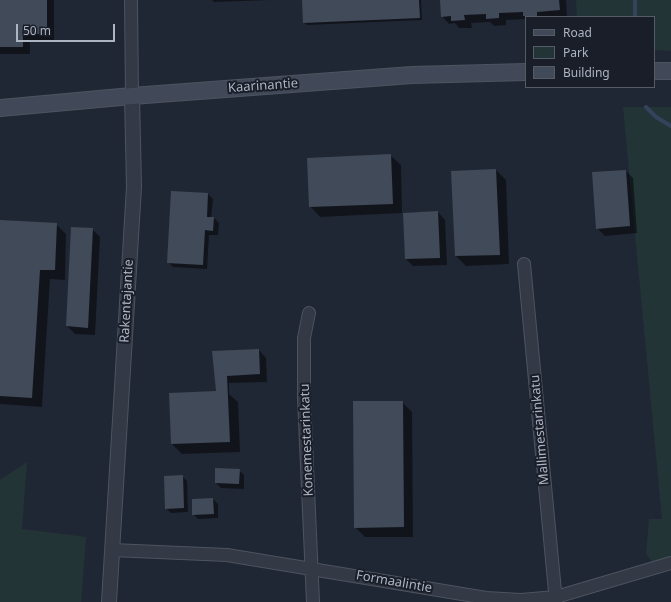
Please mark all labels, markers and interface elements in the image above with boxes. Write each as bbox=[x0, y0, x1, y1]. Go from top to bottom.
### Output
scale bar bbox=[18, 16, 117, 42]
legend bbox=[525, 16, 655, 88]
text: 50 m bbox=[23, 22, 51, 39]
text: Road bbox=[563, 24, 592, 41]
text: Park bbox=[563, 44, 588, 61]
text: Building bbox=[563, 64, 610, 81]
street label: Kaarinantie bbox=[227, 76, 299, 96]
street label: Rakentajantie bbox=[117, 259, 137, 343]
street label: Mallimestarinkatu bbox=[527, 374, 553, 486]
street label: Konemestarinkatu bbox=[297, 383, 317, 497]
street label: Formaalintie bbox=[355, 568, 433, 596]

